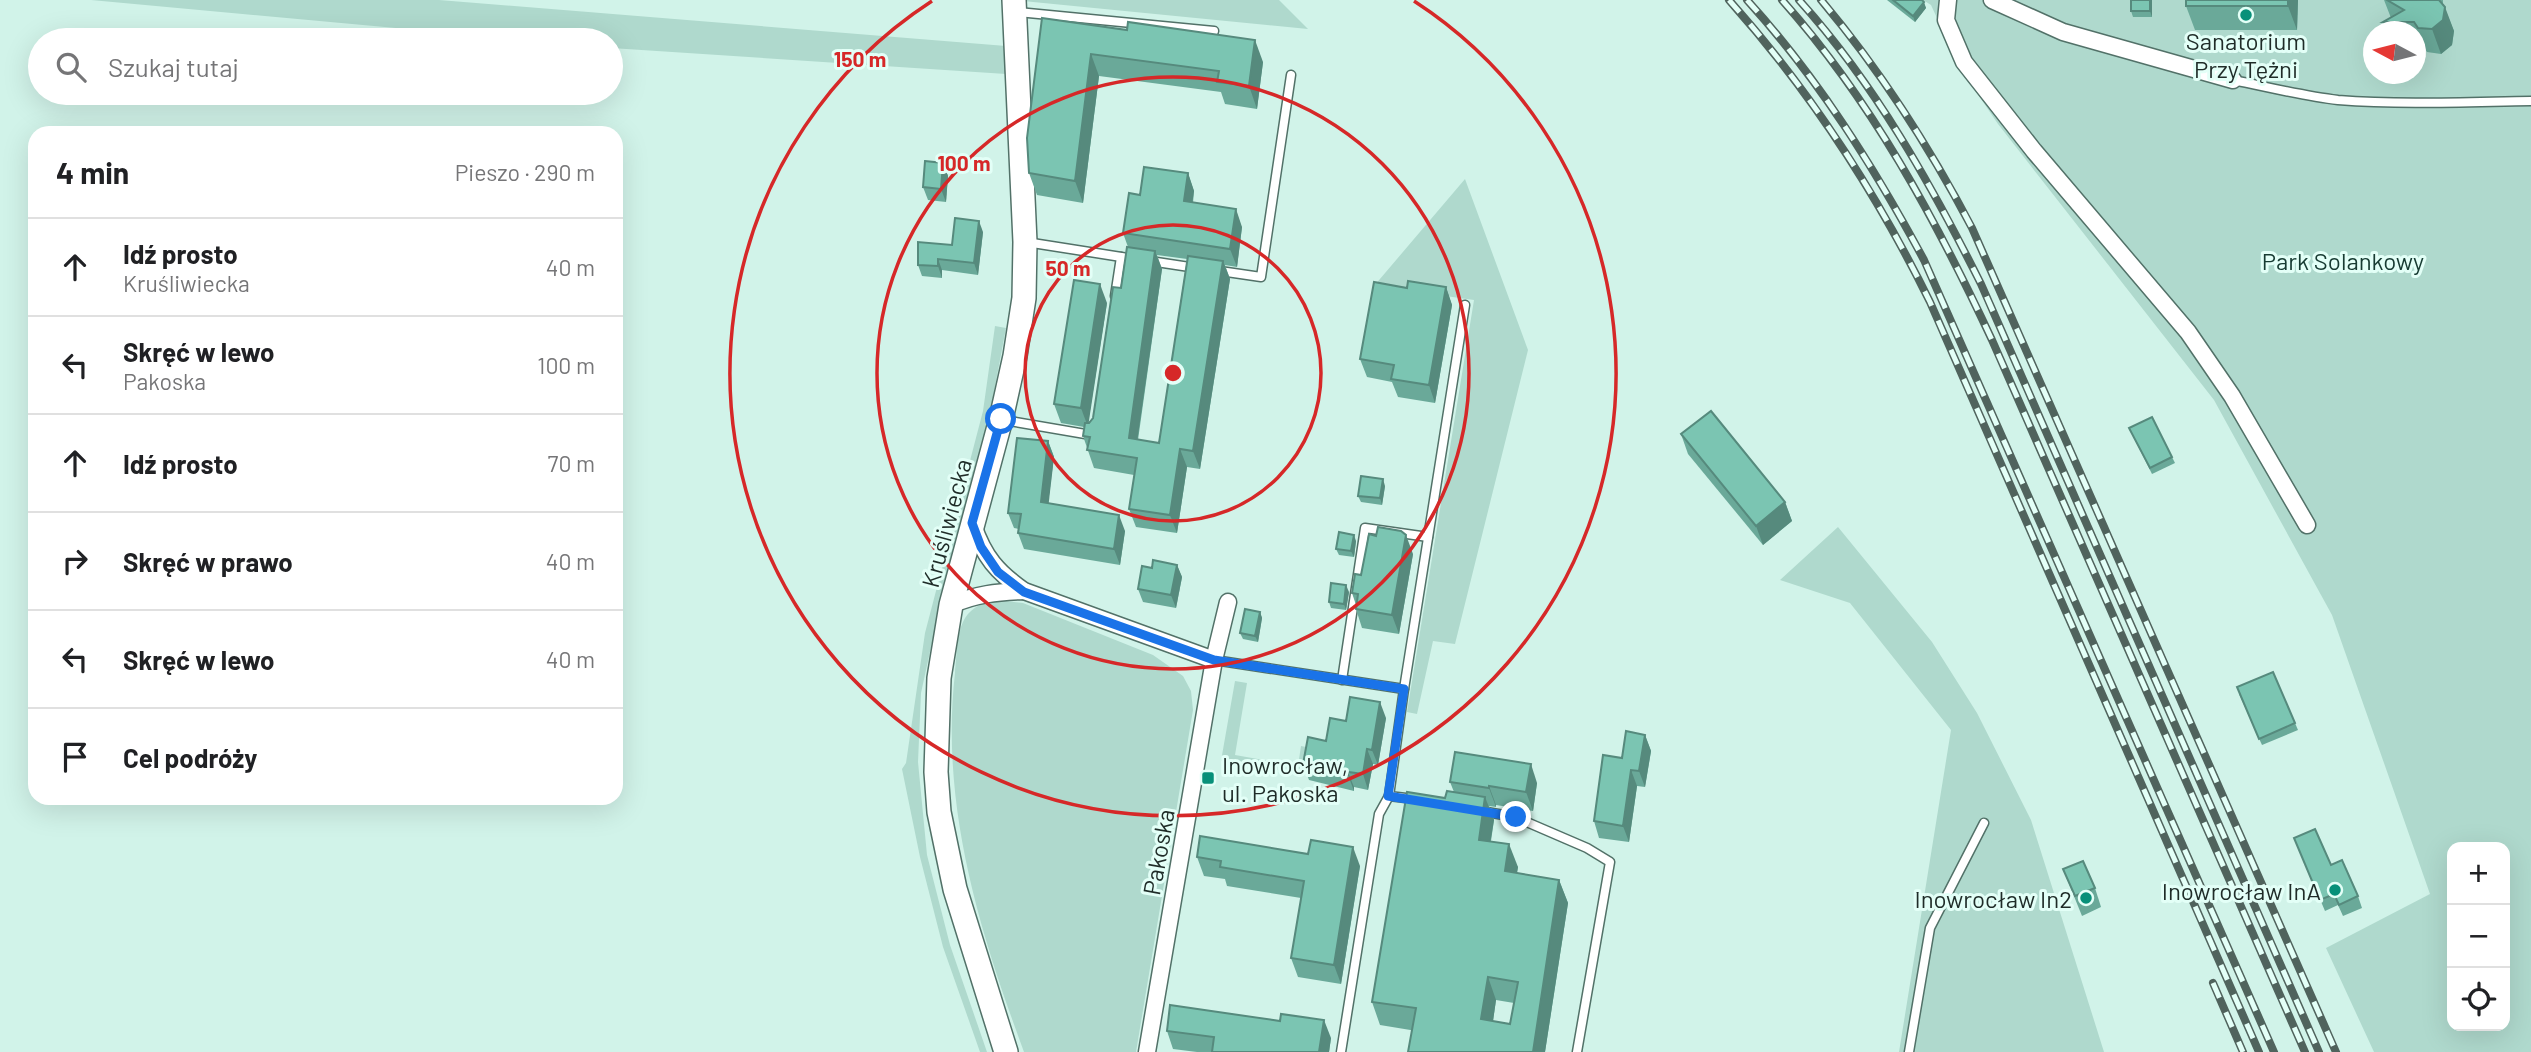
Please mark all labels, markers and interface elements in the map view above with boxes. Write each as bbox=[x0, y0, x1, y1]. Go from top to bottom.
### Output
marker: Sanatorium Przy Tężni bbox=[2238, 7, 2254, 23]
north arrow bbox=[2363, 21, 2426, 84]
place label: Sanatorium Przy Tężni bbox=[2186, 26, 2306, 83]
search box bbox=[28, 28, 623, 105]
text: 150 m bbox=[834, 46, 886, 71]
icon: search bbox=[52, 48, 90, 86]
text: Szukaj tutaj bbox=[108, 51, 239, 82]
text: 100 m bbox=[937, 150, 991, 175]
text: 4 min bbox=[56, 154, 129, 190]
text: Pieszo · 290 m bbox=[455, 158, 595, 186]
text: Idź prosto bbox=[123, 238, 238, 269]
park label: Park Solankowy bbox=[2262, 246, 2424, 275]
icon: ahead bbox=[56, 248, 94, 286]
text: 40 m bbox=[546, 253, 595, 281]
text: 50 m bbox=[1045, 255, 1091, 280]
text: Kruśliwiecka bbox=[123, 269, 250, 297]
text: Skręć w lewo bbox=[123, 336, 275, 367]
icon: left bbox=[56, 346, 94, 384]
text: 100 m bbox=[537, 351, 595, 379]
centre of rings bbox=[1161, 361, 1185, 385]
text: Pakoska bbox=[123, 367, 206, 395]
route start bbox=[985, 403, 1016, 434]
icon: ahead bbox=[56, 444, 94, 482]
text: Idź prosto bbox=[123, 448, 238, 479]
text: 70 m bbox=[548, 449, 595, 477]
street label: Kruśliwiecka bbox=[915, 455, 977, 591]
icon: right bbox=[56, 542, 94, 580]
text: Skręć w prawo bbox=[123, 546, 293, 577]
text: 40 m bbox=[546, 547, 595, 575]
icon: left bbox=[56, 640, 94, 678]
text: Skręć w lewo bbox=[123, 644, 275, 675]
text: 40 m bbox=[546, 645, 595, 673]
icon: arrive bbox=[56, 738, 94, 776]
text: Cel podróży bbox=[123, 742, 257, 773]
place label: Inowrocław, ul. Pakoska bbox=[1222, 750, 1348, 807]
marker: Inowrocław, ul. Pakoska bbox=[1200, 770, 1216, 786]
route end bbox=[1500, 801, 1531, 832]
street label: Pakoska bbox=[1136, 807, 1180, 897]
map controls bbox=[2447, 842, 2510, 1031]
button: + bbox=[2447, 842, 2510, 905]
place label: Inowrocław InA bbox=[2162, 876, 2321, 905]
marker: Inowrocław InA bbox=[2327, 882, 2343, 898]
place label: Inowrocław In2 bbox=[1914, 884, 2072, 913]
marker: Inowrocław In2 bbox=[2078, 890, 2094, 906]
button: − bbox=[2447, 905, 2510, 968]
button: locate bbox=[2447, 968, 2510, 1031]

